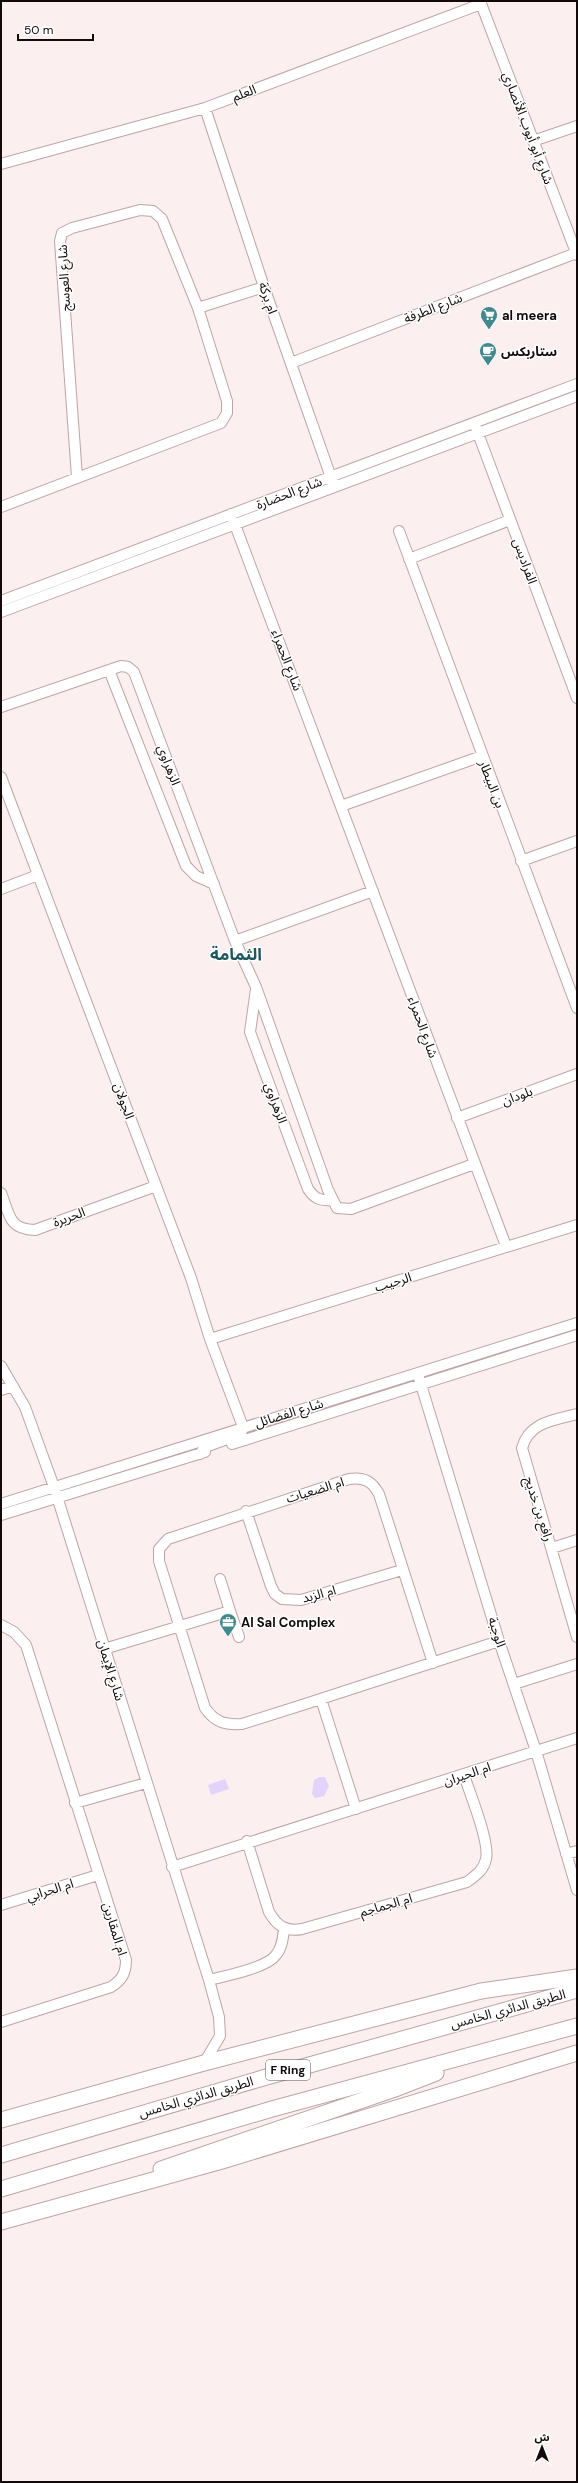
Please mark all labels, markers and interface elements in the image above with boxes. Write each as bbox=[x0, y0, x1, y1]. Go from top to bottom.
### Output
scale bar bbox=[18, 16, 93, 42]
text: 50 m bbox=[24, 22, 53, 38]
street label: شارع أبو أيوب الأنصاري bbox=[497, 69, 557, 187]
street label: العلم bbox=[230, 81, 259, 107]
street label: شارع العوسج bbox=[54, 244, 76, 312]
street label: ام بركة bbox=[254, 280, 281, 317]
street label: شارع الطرفة bbox=[401, 289, 465, 329]
supermarket icon: al meera bbox=[479, 305, 499, 330]
place label: al meera bbox=[502, 307, 557, 324]
cafe icon: ستاربكس bbox=[478, 341, 498, 366]
place label: ستاربكس bbox=[501, 343, 557, 360]
street label: شارع الحضارة bbox=[254, 473, 325, 515]
street label: الفراديس bbox=[509, 536, 541, 586]
street label: شارع الحمراء bbox=[266, 627, 306, 694]
street label: الزهراوي bbox=[152, 742, 184, 788]
street label: بن البيطار bbox=[475, 757, 509, 810]
district label: الثمامة bbox=[210, 943, 262, 965]
street label: شارع الحمراء bbox=[402, 994, 442, 1061]
street label: الزهراوي bbox=[259, 1080, 291, 1126]
street label: الجولان bbox=[110, 1081, 138, 1121]
street label: بلودان bbox=[499, 1083, 535, 1109]
street label: الحريرة bbox=[50, 1203, 88, 1231]
street label: الرحيب bbox=[372, 1268, 414, 1296]
street label: شارع الفضائل bbox=[253, 1395, 326, 1433]
street label: ام الضعيات bbox=[284, 1473, 346, 1508]
street label: رافع بن خديج bbox=[519, 1474, 557, 1544]
street label: ام الزبد bbox=[300, 1581, 338, 1608]
office icon: Al Sal Complex bbox=[218, 1612, 238, 1637]
place label: Al Sal Complex bbox=[241, 1614, 336, 1631]
street label: الوجبة bbox=[484, 1615, 510, 1649]
street label: شارع الإيمان bbox=[92, 1637, 128, 1703]
street label: ام الحيران bbox=[441, 1758, 493, 1791]
street label: ام الحرابي bbox=[24, 1875, 76, 1907]
street label: ام الجماجم bbox=[358, 1889, 415, 1923]
street label: ام المقارين bbox=[98, 1900, 131, 1958]
street label: الطريق الدائري الخامس bbox=[449, 1985, 568, 2035]
road number: F Ring bbox=[266, 2060, 310, 2080]
street label: الطريق الدائري الخامس bbox=[137, 2072, 256, 2123]
north arrow bbox=[522, 2427, 562, 2467]
text: ش bbox=[534, 2430, 550, 2444]

